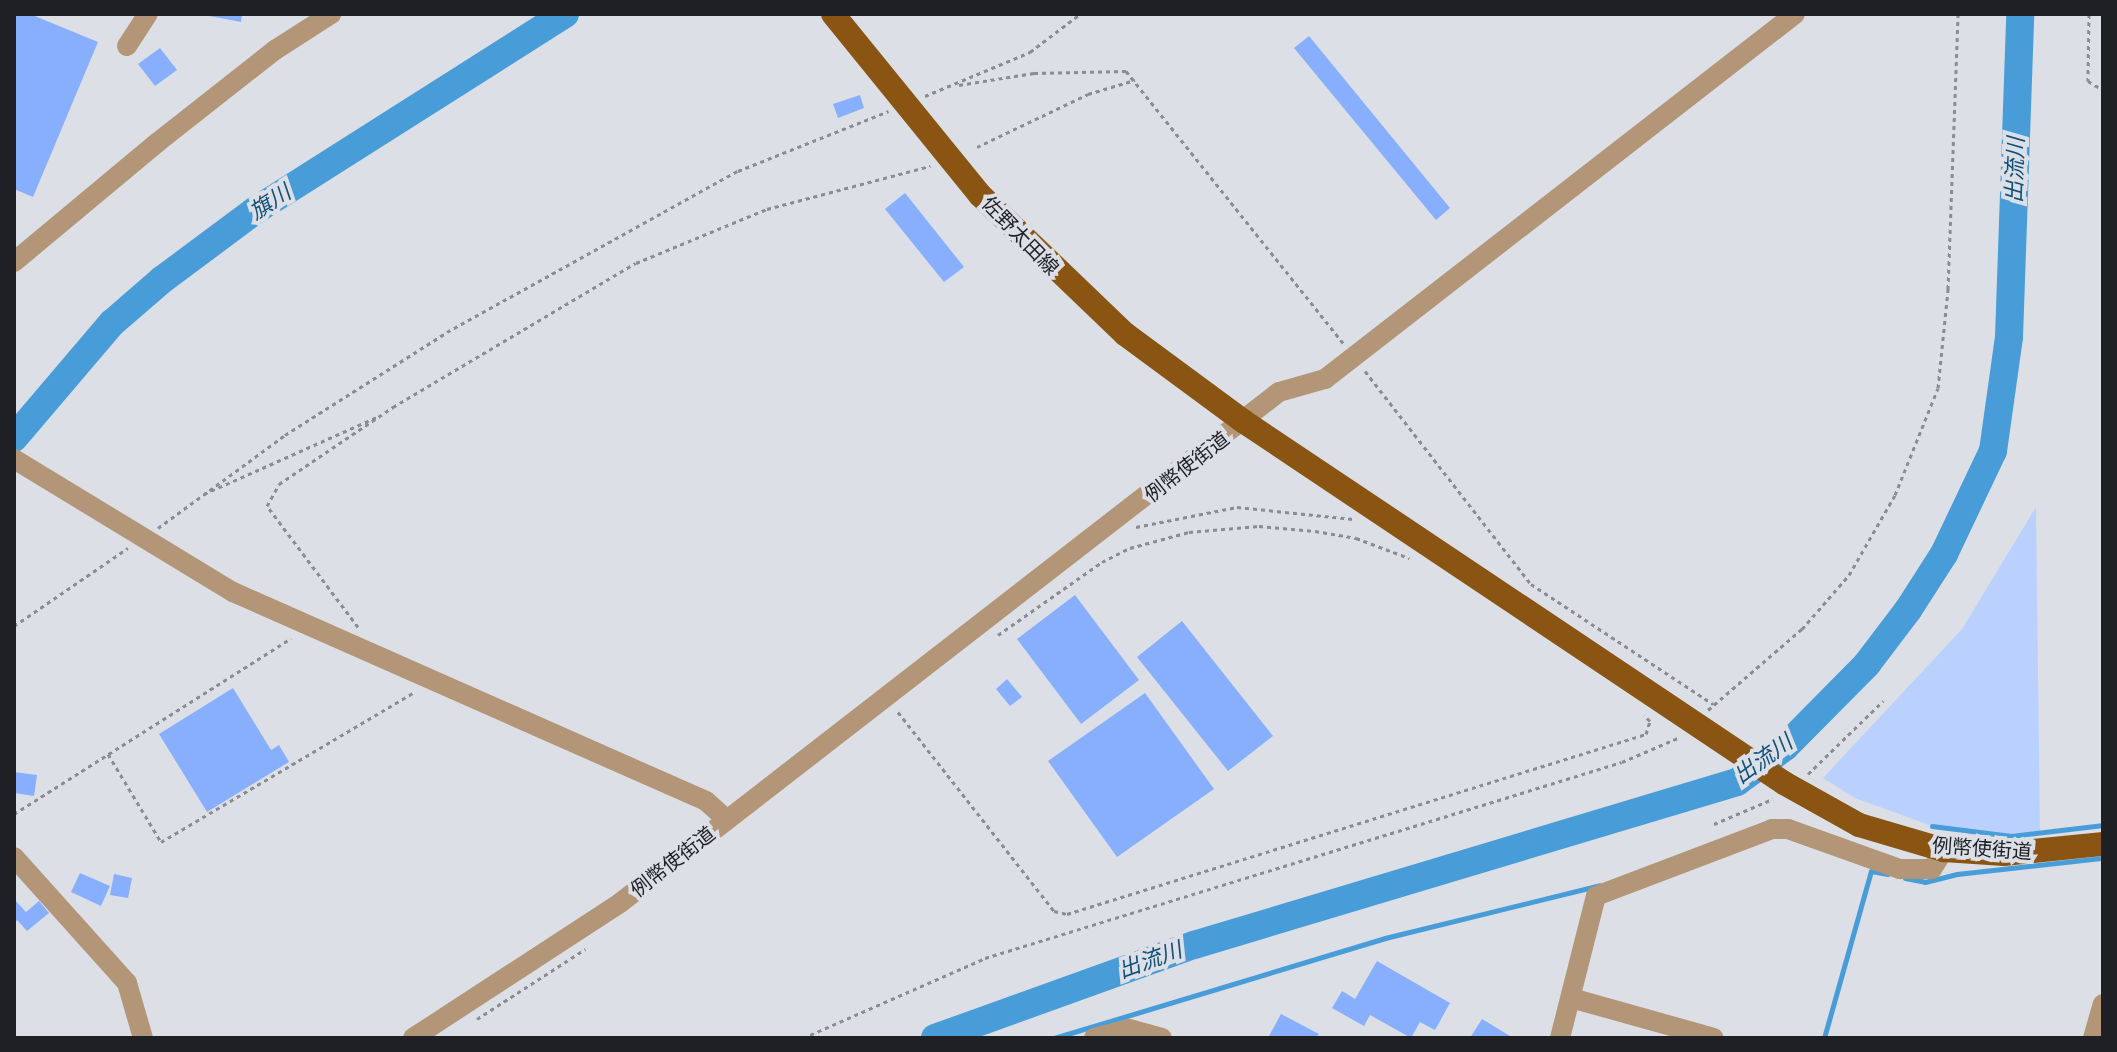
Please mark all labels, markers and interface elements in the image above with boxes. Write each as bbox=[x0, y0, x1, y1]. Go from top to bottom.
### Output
water label: 出流川 bbox=[2001, 137, 2029, 203]
water label: 旗川 bbox=[244, 179, 296, 225]
street label: 佐野太田線 bbox=[977, 192, 1063, 280]
street label: 例幣使街道 bbox=[1140, 427, 1234, 507]
water label: 出流川 bbox=[1729, 729, 1797, 789]
street label: 例幣使街道 bbox=[626, 822, 720, 902]
street label: 例幣使街道 bbox=[1931, 834, 2033, 864]
water label: 出流川 bbox=[1114, 936, 1186, 984]

